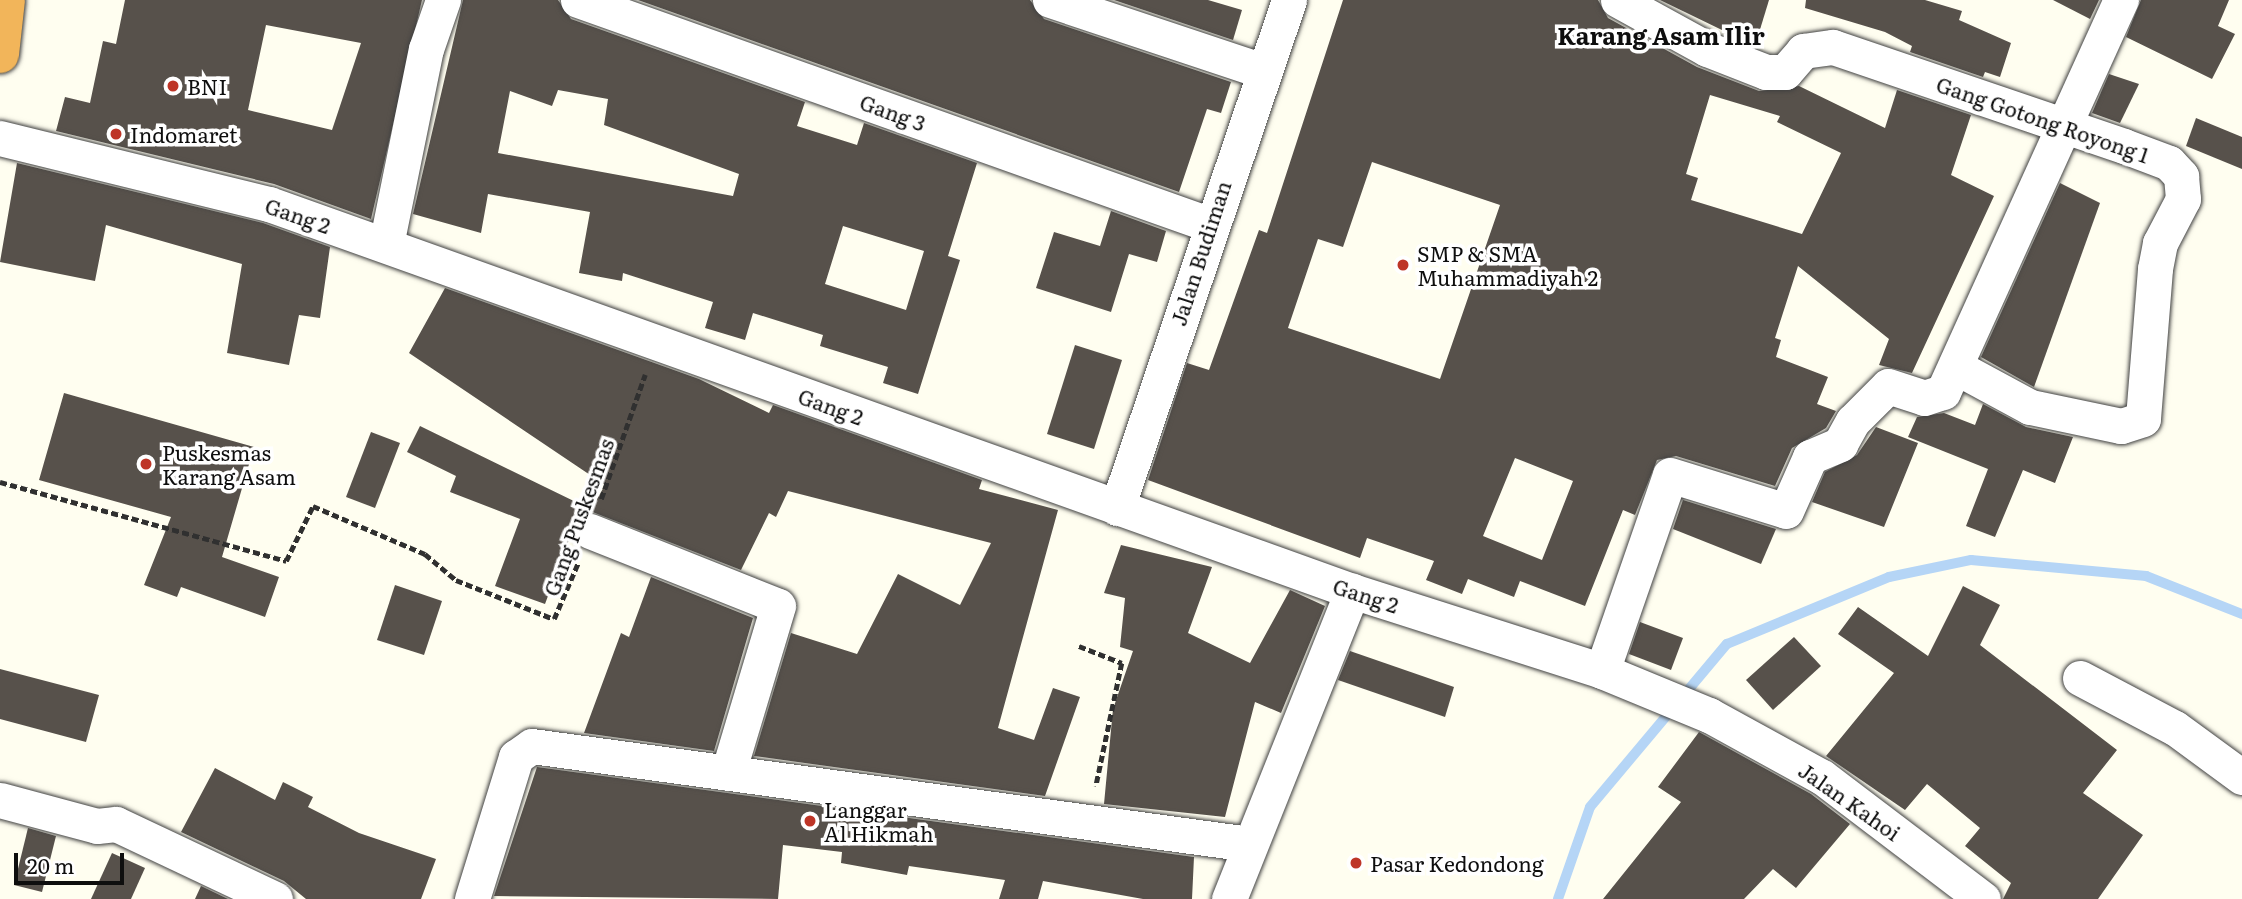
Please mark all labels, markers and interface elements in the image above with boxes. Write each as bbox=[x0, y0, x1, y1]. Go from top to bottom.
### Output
district label: Karang Asam Ilir bbox=[1557, 21, 1765, 49]
street label: Gang Gotong Royong 1 bbox=[1933, 71, 2153, 167]
place label: BNI bbox=[187, 73, 227, 99]
marker: BNI bbox=[165, 78, 181, 94]
street label: Gang 3 bbox=[857, 89, 929, 135]
place label: Indomaret bbox=[130, 121, 237, 147]
marker: Indomaret bbox=[108, 126, 124, 142]
street label: Jalan Budiman bbox=[1165, 177, 1235, 329]
street label: Gang 2 bbox=[262, 192, 334, 238]
place label: SMP & SMA Muhammadiyah 2 bbox=[1417, 240, 1598, 290]
marker: SMP & SMA Muhammadiyah 2 bbox=[1395, 257, 1411, 273]
street label: Gang 2 bbox=[795, 383, 867, 429]
street label: Gang Puskesmas bbox=[538, 435, 618, 599]
place label: Puskesmas Karang Asam bbox=[162, 439, 296, 489]
marker: Puskesmas Karang Asam bbox=[136, 454, 156, 474]
street label: Gang 2 bbox=[1330, 573, 1402, 617]
street label: Jalan Kahoi bbox=[1794, 757, 1906, 845]
place label: Langgar Al Hikmah bbox=[824, 796, 934, 846]
marker: Langgar Al Hikmah bbox=[802, 813, 818, 829]
scale bar bbox=[18, 839, 128, 883]
text: 20 m bbox=[27, 849, 74, 880]
place label: Pasar Kedondong bbox=[1370, 850, 1544, 876]
marker: Pasar Kedondong bbox=[1348, 855, 1364, 871]

